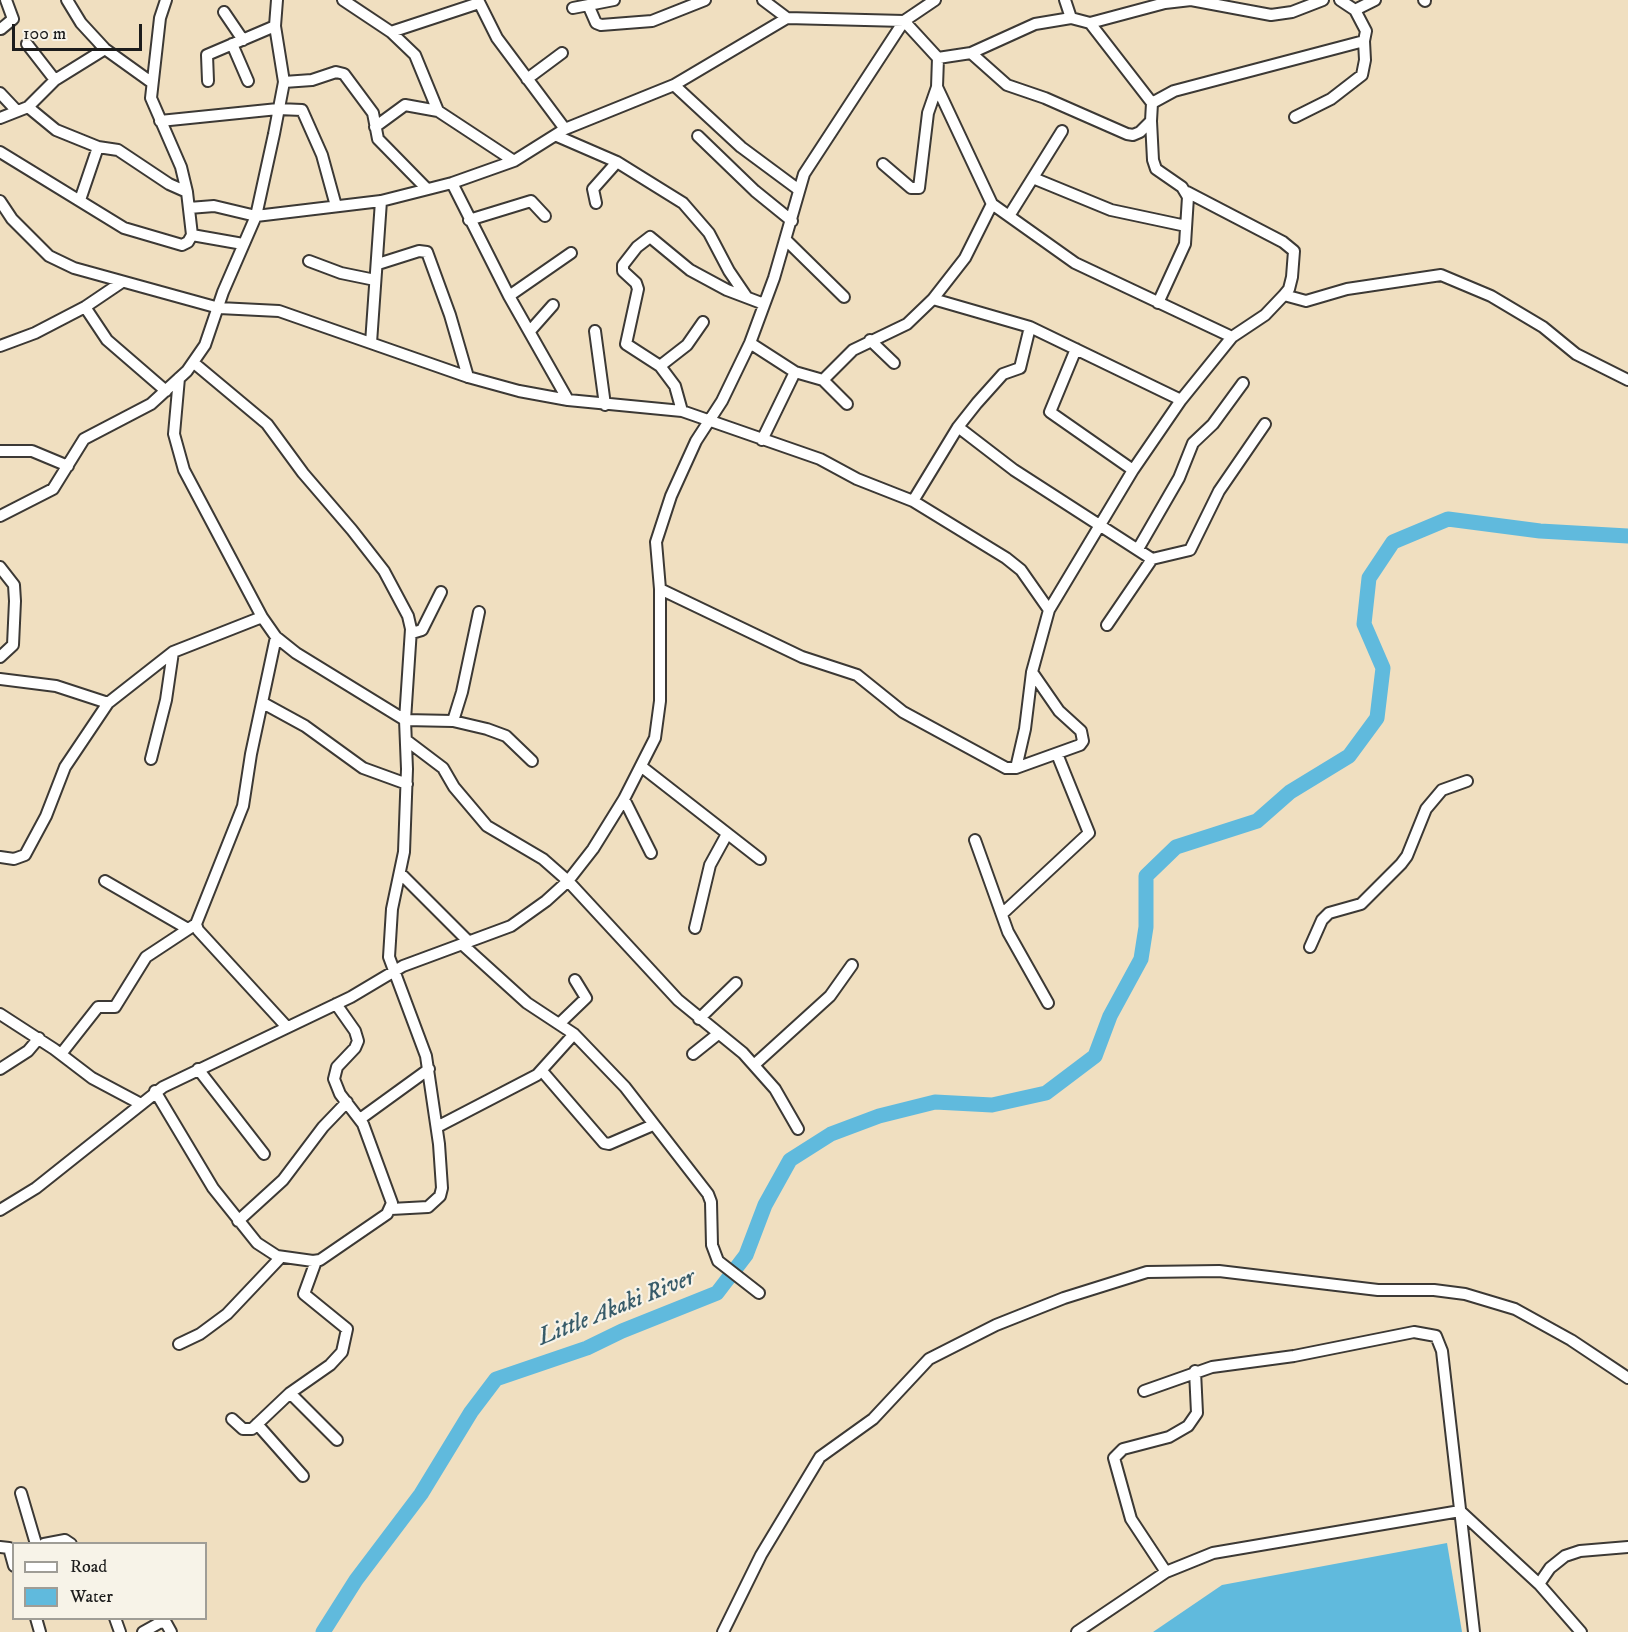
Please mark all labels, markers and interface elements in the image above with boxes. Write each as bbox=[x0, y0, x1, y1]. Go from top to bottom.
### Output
scale bar bbox=[15, 12, 146, 50]
text: 100 m bbox=[23, 23, 66, 45]
water label: Little Akaki River bbox=[534, 1264, 700, 1354]
legend bbox=[12, 1542, 207, 1620]
text: Road bbox=[70, 1556, 107, 1578]
text: Water bbox=[70, 1586, 113, 1608]

